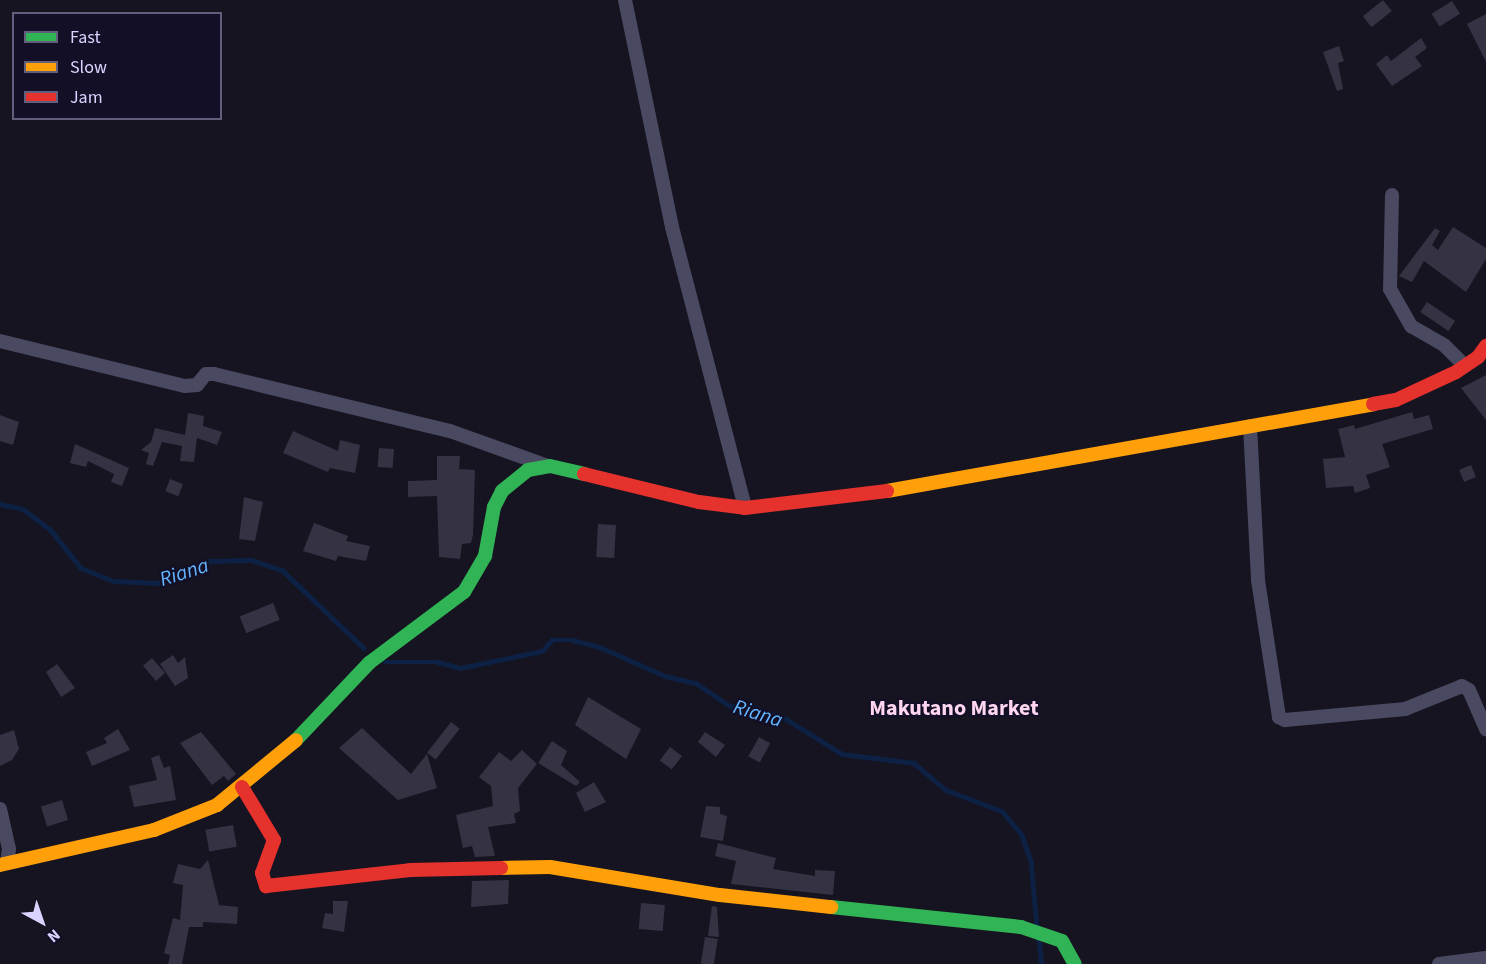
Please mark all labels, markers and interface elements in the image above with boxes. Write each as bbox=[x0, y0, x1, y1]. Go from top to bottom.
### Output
legend bbox=[12, 12, 222, 120]
text: Fast bbox=[70, 25, 101, 50]
text: Slow bbox=[70, 55, 107, 80]
text: Jam bbox=[70, 85, 103, 110]
water label: Riana bbox=[156, 552, 212, 592]
water label: Riana bbox=[730, 694, 786, 732]
district label: Makutano Market bbox=[869, 696, 1039, 722]
north arrow bbox=[12, 892, 72, 952]
text: N bbox=[42, 924, 65, 948]

